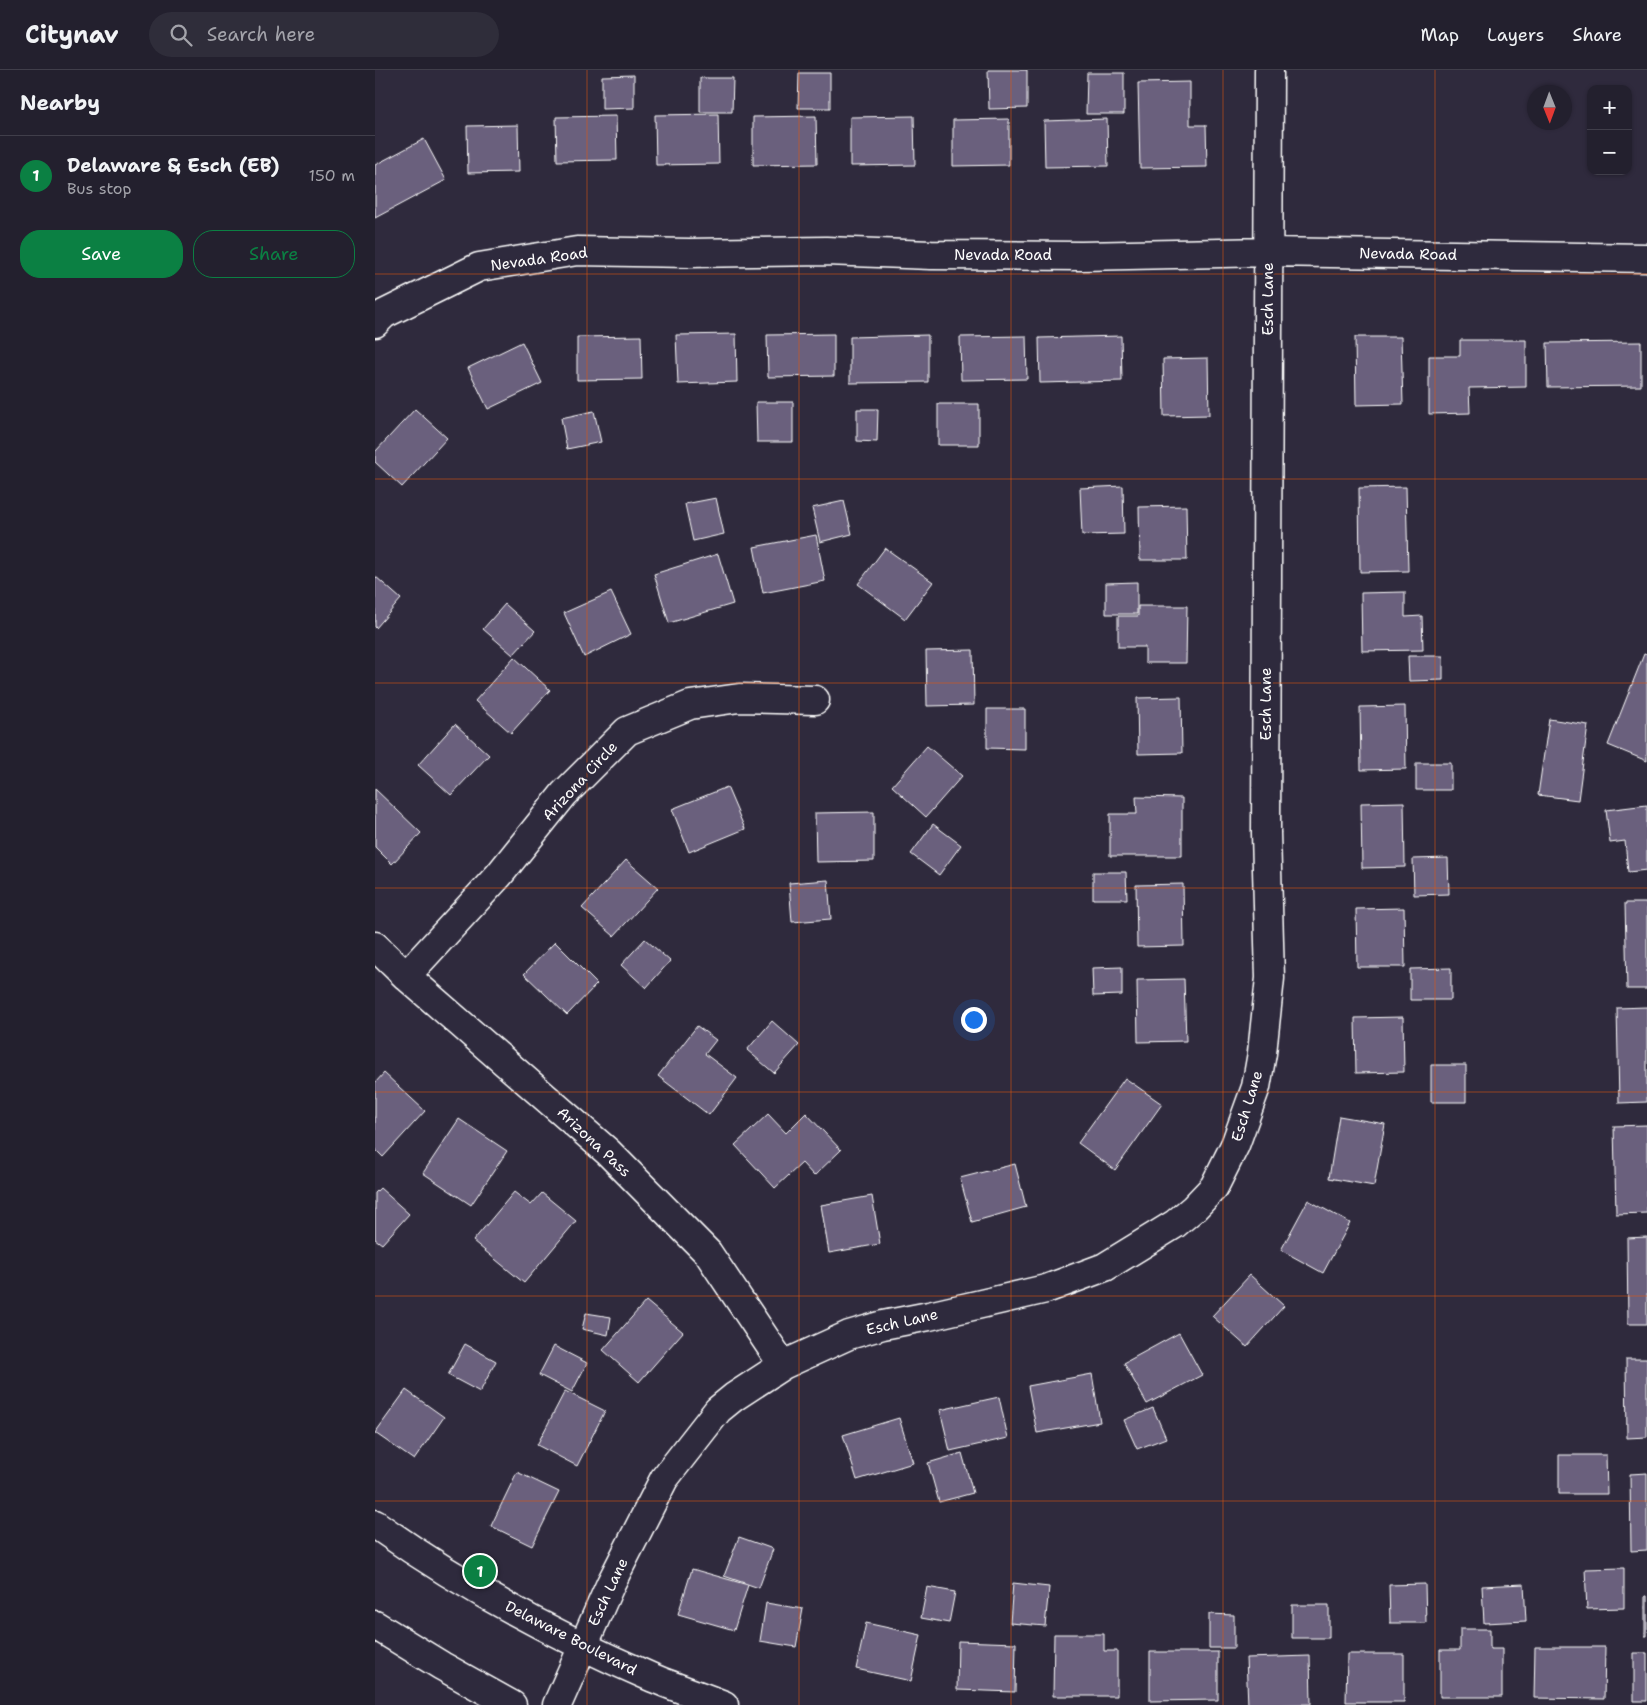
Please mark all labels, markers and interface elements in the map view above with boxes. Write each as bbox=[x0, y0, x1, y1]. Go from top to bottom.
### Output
search box bbox=[149, 12, 499, 57]
text: Citynav bbox=[25, 19, 119, 51]
icon: search bbox=[167, 21, 195, 49]
text: Search here bbox=[207, 22, 315, 47]
text: Map bbox=[1421, 23, 1459, 47]
text: Layers bbox=[1487, 23, 1544, 47]
text: Share bbox=[1572, 23, 1622, 47]
north arrow bbox=[1527, 85, 1572, 130]
map controls bbox=[1587, 85, 1632, 175]
button: + bbox=[1587, 85, 1632, 130]
text: Nearby bbox=[20, 89, 100, 117]
button: − bbox=[1587, 130, 1632, 175]
text: Delaware & Esch (EB) bbox=[67, 153, 279, 178]
text: 1 bbox=[32, 165, 40, 186]
text: 150 m bbox=[308, 165, 355, 186]
text: Bus stop bbox=[67, 178, 132, 199]
button: Save bbox=[20, 230, 183, 278]
button: Share bbox=[193, 230, 355, 278]
street label: Nevada Road bbox=[489, 242, 589, 276]
street label: Nevada Road bbox=[1359, 243, 1458, 265]
street label: Nevada Road bbox=[954, 245, 1052, 265]
street label: Esch Lane bbox=[1258, 262, 1278, 336]
street label: Esch Lane bbox=[1256, 667, 1276, 741]
street label: Arizona Circle bbox=[538, 737, 622, 825]
your location bbox=[961, 1007, 987, 1033]
street label: Esch Lane bbox=[1227, 1068, 1267, 1144]
street label: Arizona Pass bbox=[553, 1103, 635, 1181]
street label: Esch Lane bbox=[864, 1304, 940, 1340]
pin: 1 bbox=[464, 1552, 496, 1590]
street label: Esch Lane bbox=[583, 1555, 633, 1629]
street label: Delaware Boulevard bbox=[502, 1596, 641, 1680]

